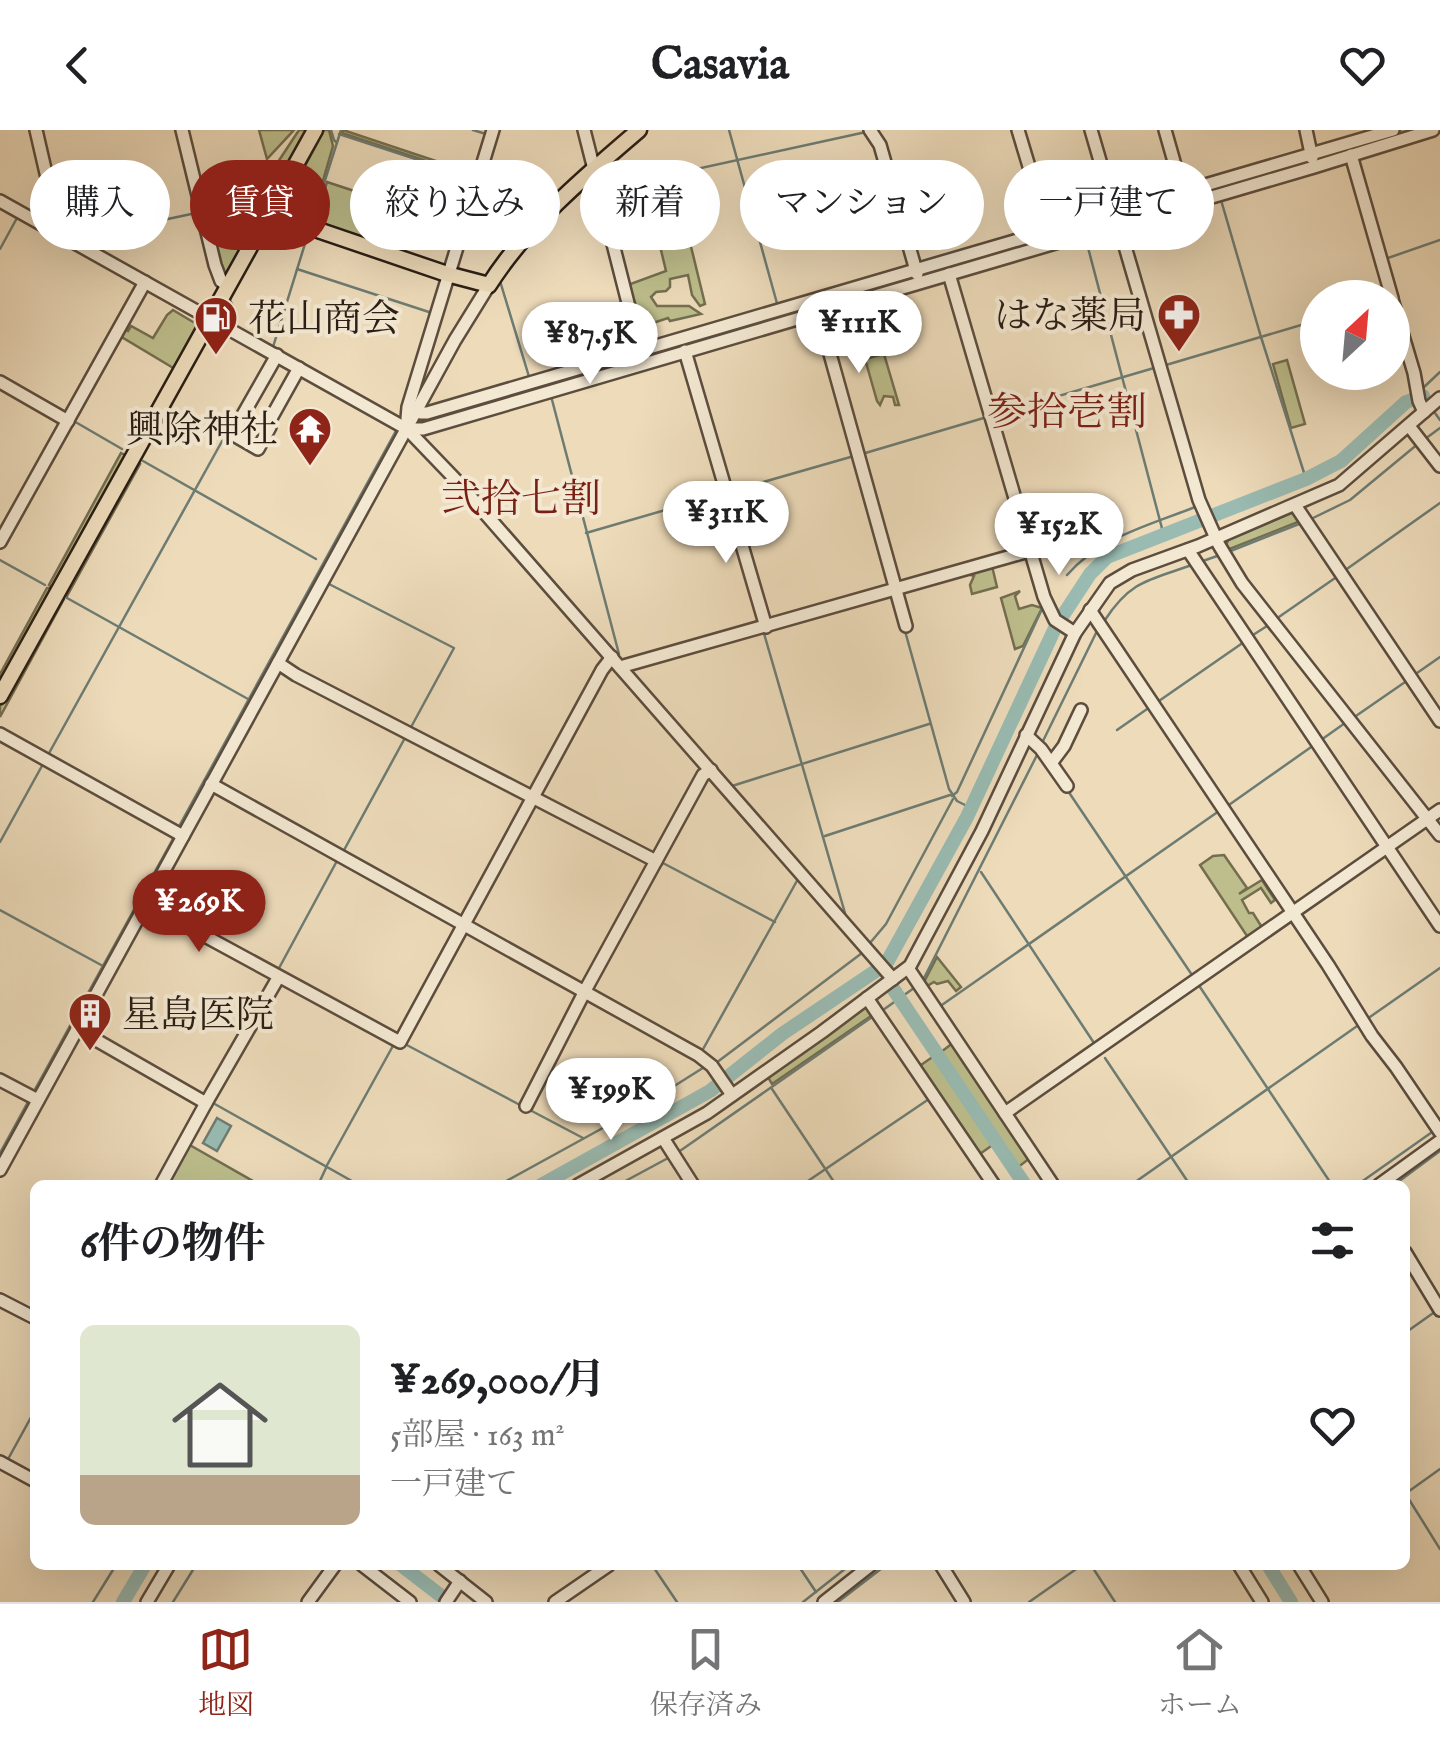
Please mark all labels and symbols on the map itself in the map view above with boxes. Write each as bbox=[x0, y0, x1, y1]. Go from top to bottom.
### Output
north arrow bbox=[1300, 280, 1410, 390]
pin: ¥111K bbox=[789, 291, 929, 376]
pharmacy icon: はな薬局 bbox=[1156, 292, 1202, 353]
place label: はな薬局 bbox=[994, 294, 1146, 342]
fuel station icon: 花山商会 bbox=[193, 295, 239, 356]
place label: 花山商会 bbox=[248, 297, 400, 345]
pin: ¥87.5K bbox=[509, 302, 671, 387]
district label: 参拾壱割 bbox=[987, 389, 1147, 440]
temple icon: 興除神社 bbox=[287, 406, 333, 467]
place label: 興除神社 bbox=[126, 408, 278, 456]
district label: 弐拾七割 bbox=[441, 476, 601, 527]
pin: ¥311K bbox=[656, 481, 796, 566]
pin: ¥152K bbox=[989, 493, 1129, 578]
pin: ¥269K bbox=[129, 870, 269, 955]
building icon: 星島医院 bbox=[67, 991, 113, 1052]
place label: 星島医院 bbox=[122, 993, 274, 1041]
pin: ¥199K bbox=[541, 1058, 681, 1143]

